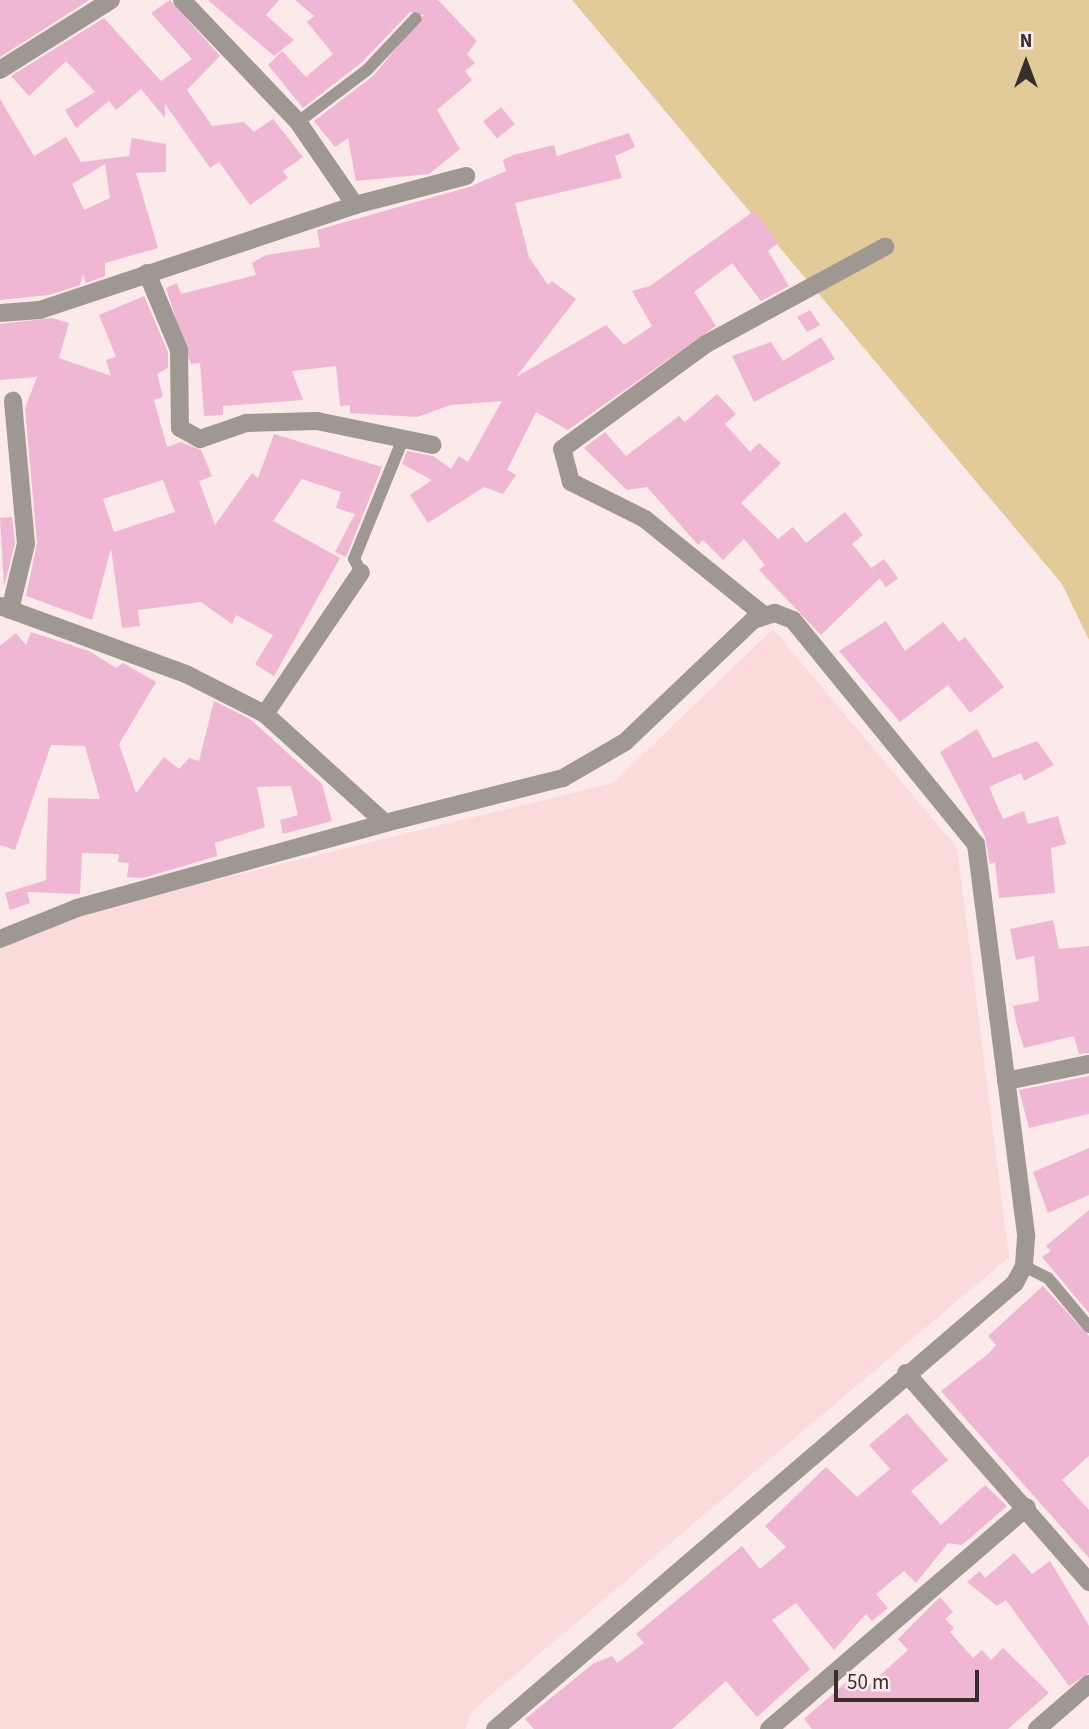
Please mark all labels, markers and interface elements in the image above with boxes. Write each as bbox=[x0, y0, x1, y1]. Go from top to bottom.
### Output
north arrow bbox=[991, 28, 1061, 98]
text: N bbox=[1020, 28, 1032, 55]
scale bar bbox=[837, 1656, 982, 1700]
text: 50 m bbox=[847, 1667, 889, 1697]

